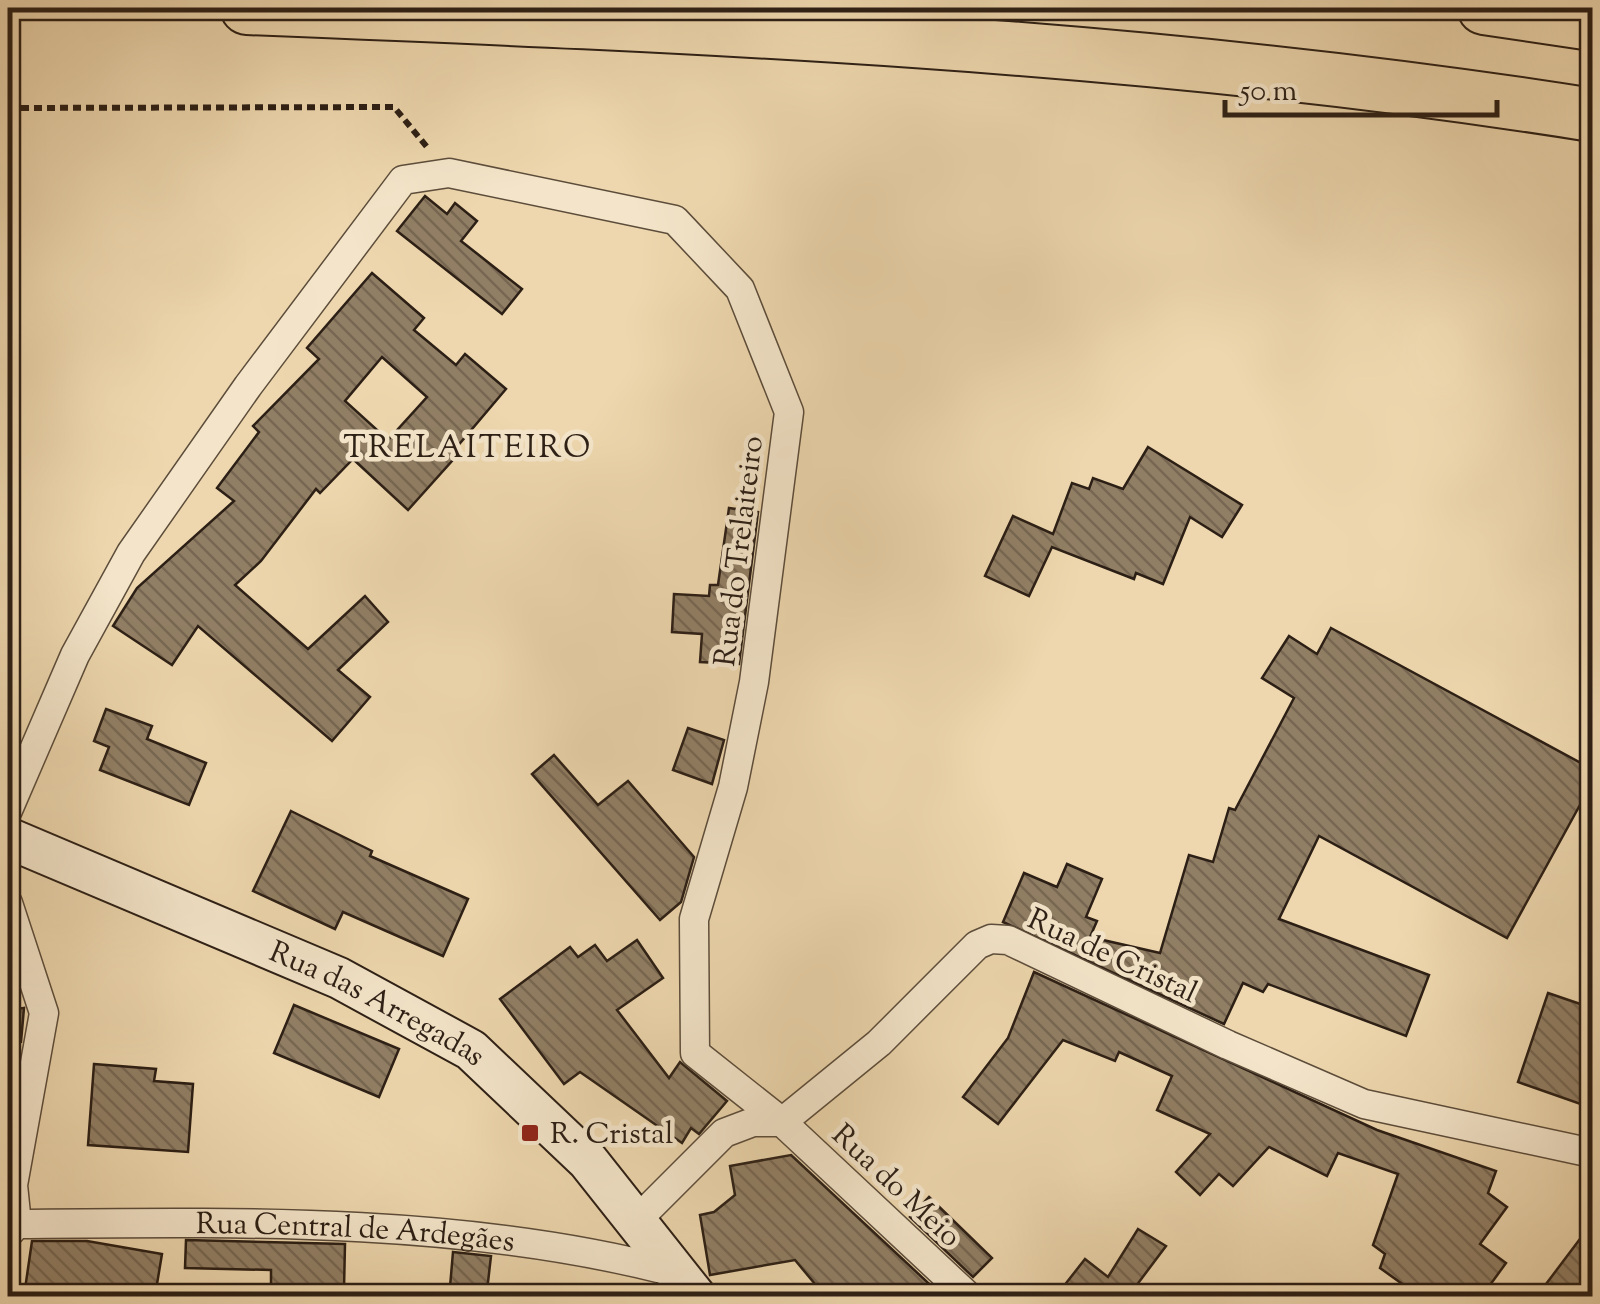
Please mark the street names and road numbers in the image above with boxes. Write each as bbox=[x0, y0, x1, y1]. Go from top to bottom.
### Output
street label: Rua do Trelaiteiro bbox=[705, 434, 776, 669]
street label: Rua de Cristal bbox=[1020, 899, 1204, 1015]
street label: Rua das Arregadas bbox=[262, 932, 494, 1077]
street label: Rua do Meio bbox=[821, 1115, 970, 1258]
street label: Rua Central de Ardegães bbox=[196, 1204, 517, 1265]

